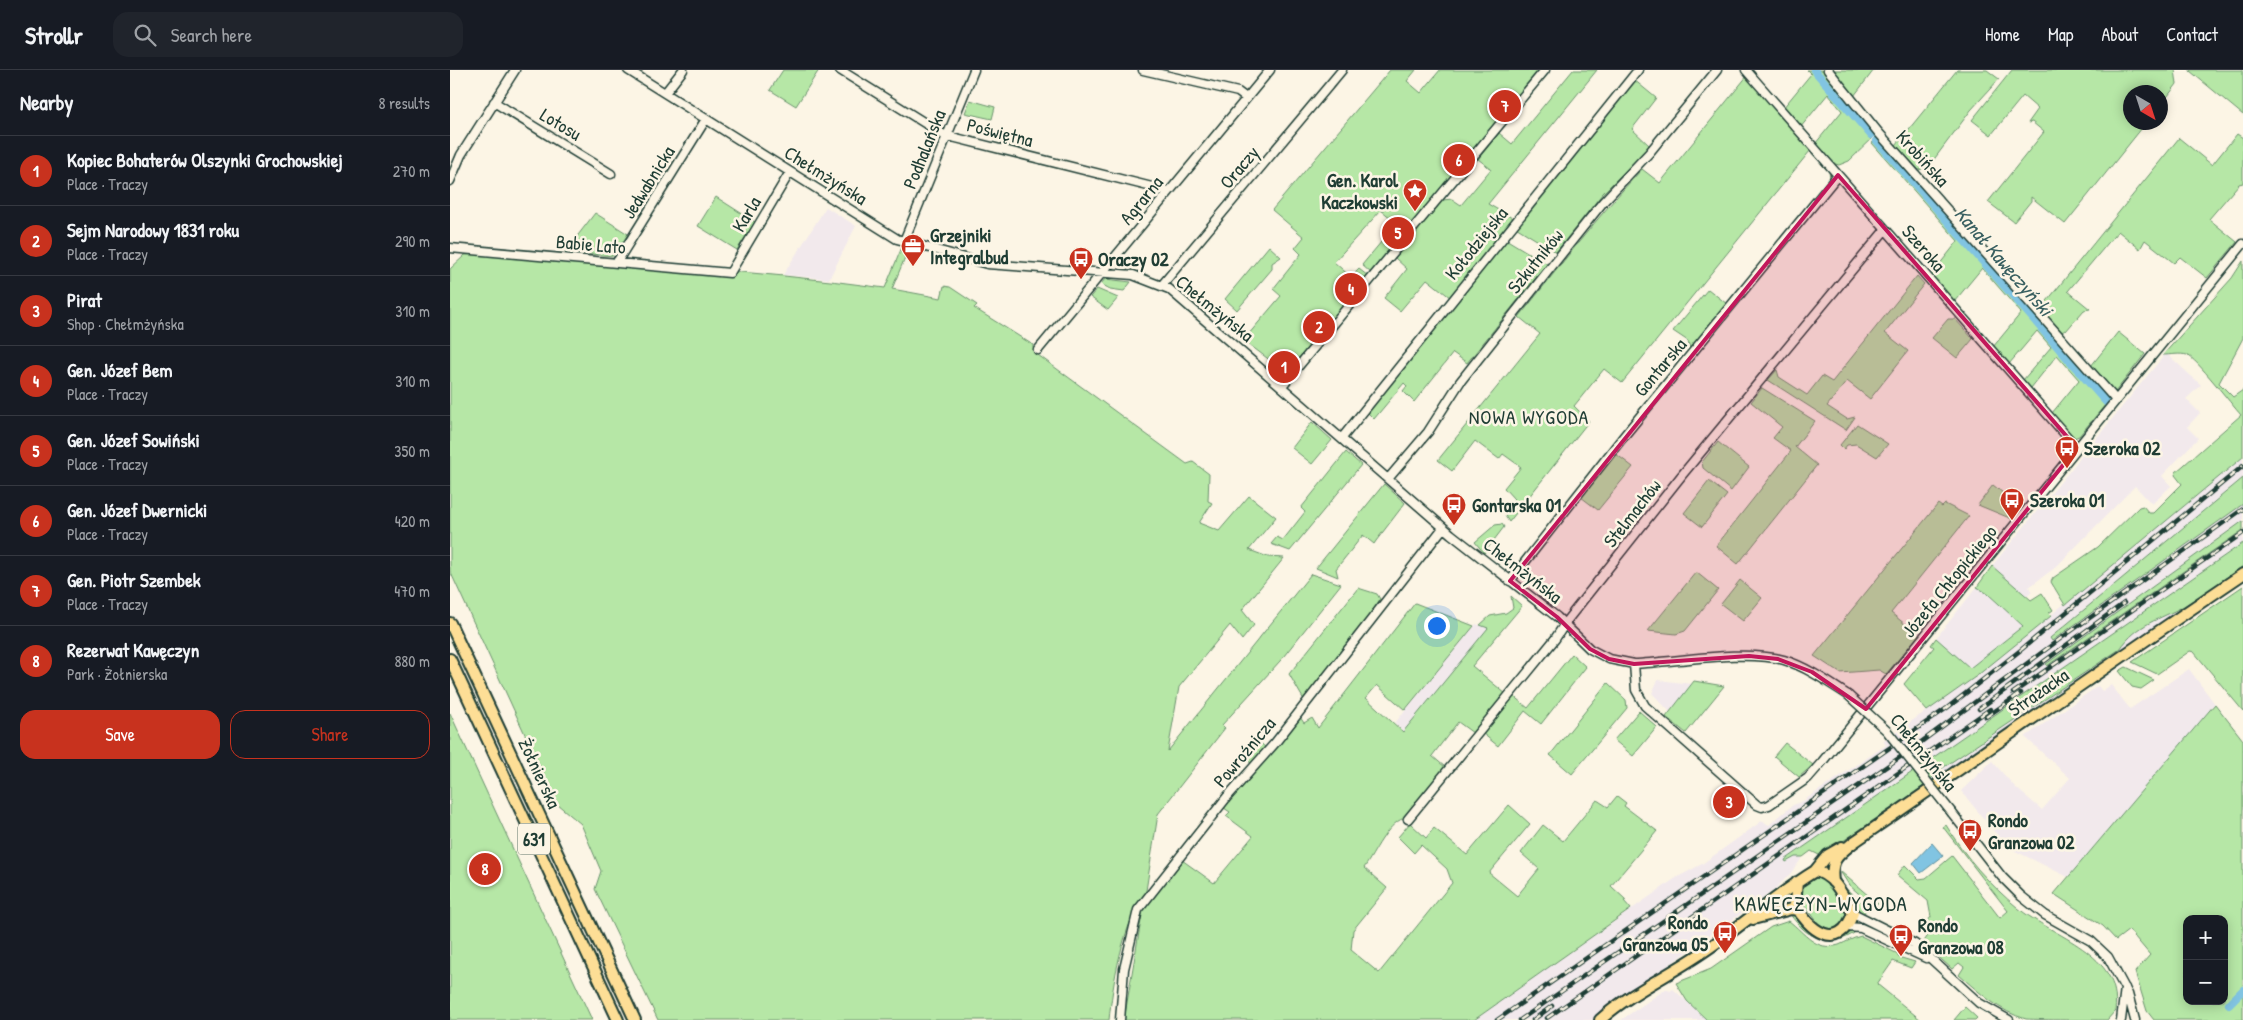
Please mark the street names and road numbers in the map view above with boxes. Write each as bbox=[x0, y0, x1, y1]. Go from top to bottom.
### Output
street label: Lotosu bbox=[536, 102, 587, 147]
street label: Podhalańska bbox=[896, 105, 952, 193]
street label: Poświętna bbox=[964, 111, 1036, 153]
street label: Krobińska bbox=[1891, 124, 1956, 192]
street label: Chełmżyńska bbox=[779, 139, 873, 211]
street label: Jedwabnicka bbox=[615, 140, 681, 223]
street label: Oraczy bbox=[1213, 140, 1265, 194]
street label: Agrarna bbox=[1113, 170, 1169, 230]
street label: Karla bbox=[725, 191, 767, 237]
street label: Kołodziejska bbox=[1439, 201, 1514, 285]
street label: Szeroka bbox=[1896, 219, 1952, 278]
street label: Szkutników bbox=[1501, 223, 1569, 299]
street label: Babie Lato bbox=[555, 228, 627, 260]
street label: Chełmżyńska bbox=[1170, 268, 1260, 348]
street label: Gontarska bbox=[1628, 332, 1693, 402]
street label: Stelmachów bbox=[1597, 473, 1667, 553]
street label: Józefa Chłopickiego bbox=[1896, 519, 2003, 643]
street label: Chełmżyńska bbox=[1478, 531, 1568, 609]
street label: Strażacka bbox=[2003, 661, 2074, 722]
street label: Chełmżyńska bbox=[1884, 707, 1964, 797]
street label: Powroźnicza bbox=[1207, 711, 1281, 793]
street label: Żołnierska bbox=[512, 734, 568, 813]
road number: 631 bbox=[518, 824, 550, 854]

